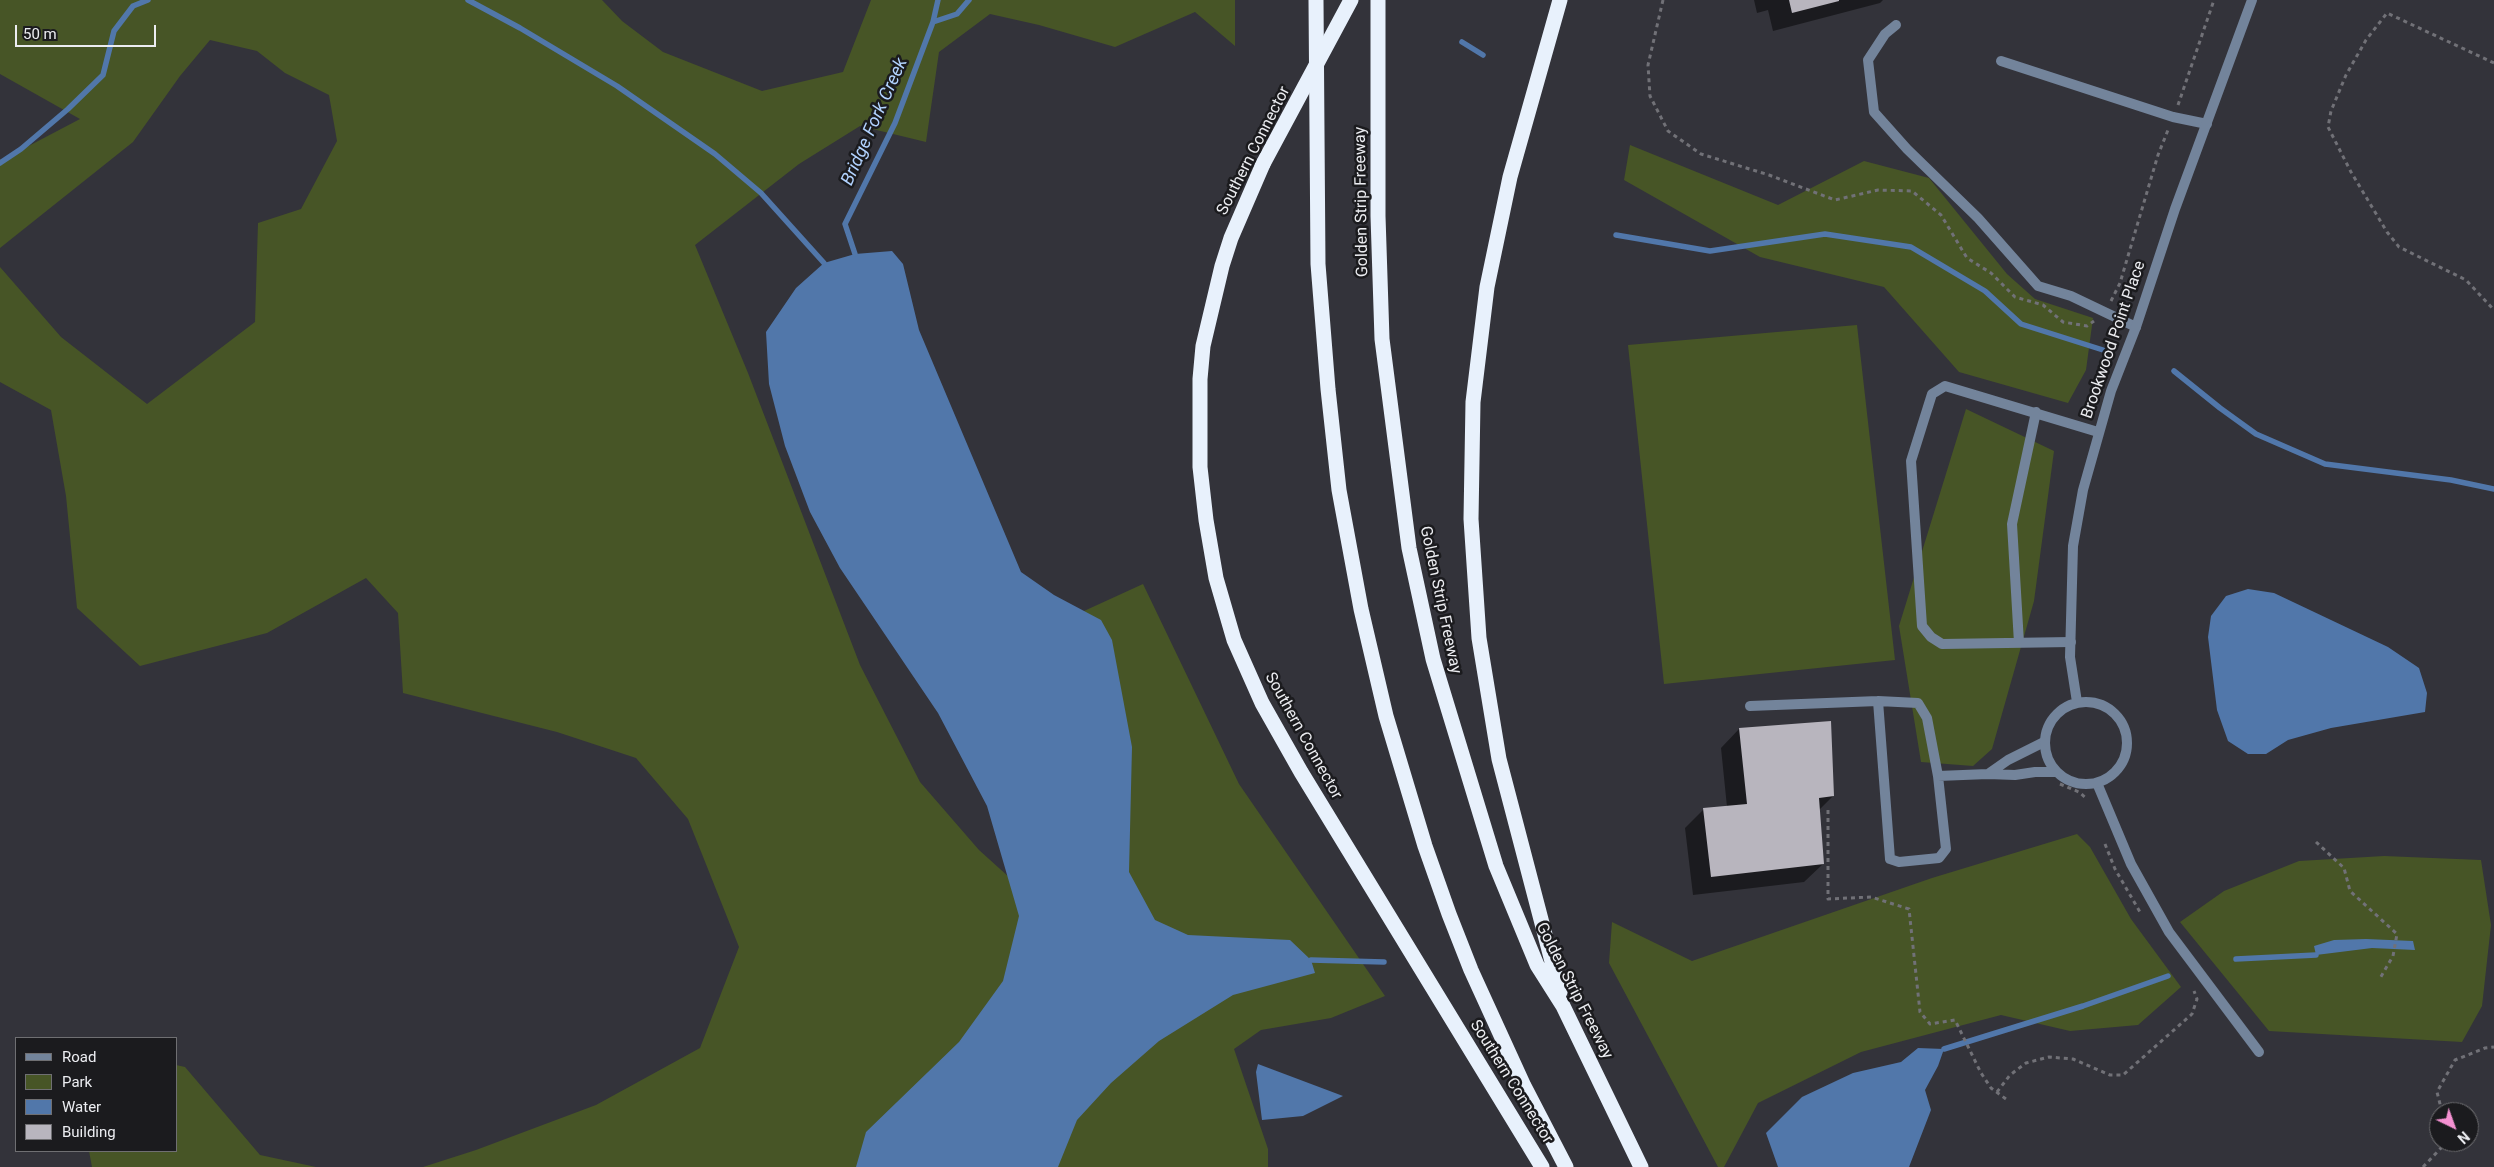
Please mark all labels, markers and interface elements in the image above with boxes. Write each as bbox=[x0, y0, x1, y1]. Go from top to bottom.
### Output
scale bar bbox=[18, 15, 159, 47]
text: 50 m bbox=[23, 25, 57, 43]
water label: Bridge Fork Creek bbox=[837, 55, 913, 189]
street label: Southern Connector bbox=[1213, 83, 1295, 219]
street label: Golden Strip Freeway bbox=[1351, 127, 1373, 277]
street label: Brookwood Point Place bbox=[2078, 259, 2150, 421]
street label: Golden Strip Freeway bbox=[1415, 525, 1465, 675]
street label: Southern Connector bbox=[1260, 669, 1346, 803]
street label: Golden Strip Freeway bbox=[1531, 920, 1617, 1062]
street label: Southern Connector bbox=[1465, 1017, 1557, 1147]
legend bbox=[15, 1037, 178, 1152]
text: Road bbox=[62, 1048, 96, 1066]
text: Park bbox=[62, 1073, 92, 1091]
text: Water bbox=[62, 1098, 101, 1116]
north arrow bbox=[2429, 1102, 2479, 1152]
text: Building bbox=[62, 1123, 116, 1141]
text: N bbox=[2454, 1128, 2472, 1147]

